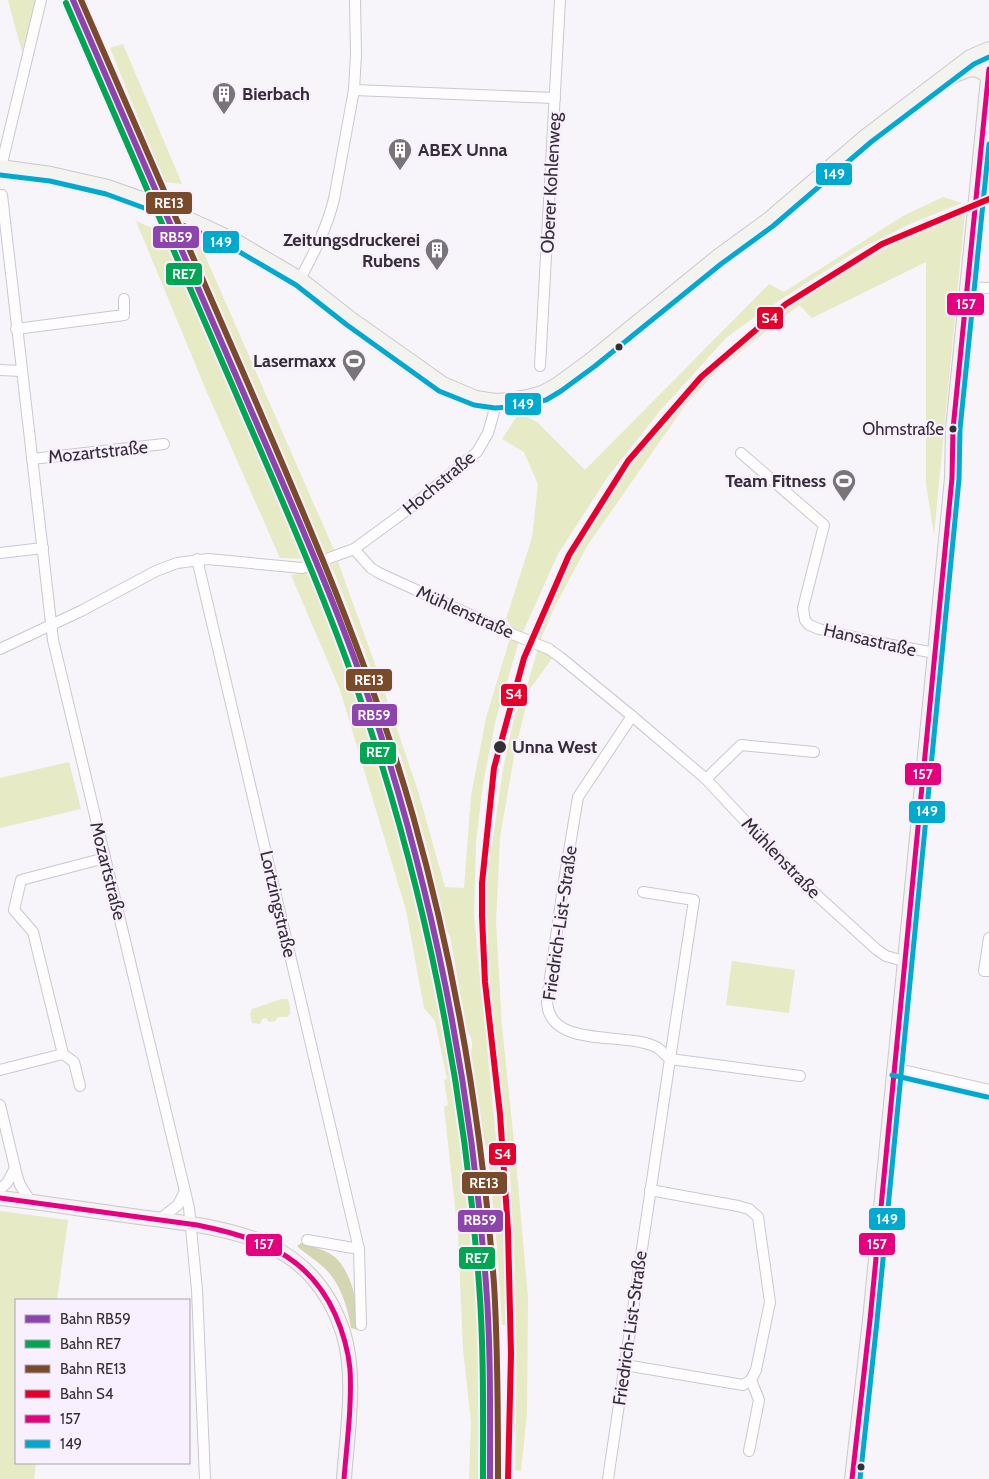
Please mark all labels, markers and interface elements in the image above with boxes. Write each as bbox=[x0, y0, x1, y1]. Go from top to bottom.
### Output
building icon: Bierbach bbox=[211, 81, 237, 115]
place label: Bierbach bbox=[242, 83, 310, 105]
street label: Oberer Kohlenweg bbox=[536, 111, 566, 254]
building icon: ABEX Unna bbox=[387, 137, 413, 171]
place label: ABEX Unna bbox=[418, 139, 508, 161]
line badge: 149 bbox=[815, 162, 853, 186]
text: 149 bbox=[823, 165, 845, 183]
line badge: RE13 bbox=[145, 191, 193, 215]
text: RE13 bbox=[154, 194, 184, 212]
line badge: RB59 bbox=[152, 225, 200, 249]
text: RB59 bbox=[160, 228, 193, 246]
place label: Zeitungsdruckerei Rubens bbox=[283, 229, 420, 272]
line badge: 149 bbox=[202, 230, 240, 254]
text: 149 bbox=[210, 233, 232, 251]
building icon: Zeitungsdruckerei Rubens bbox=[424, 237, 450, 271]
line badge: RE7 bbox=[165, 262, 203, 286]
text: RE7 bbox=[172, 265, 197, 283]
line badge: 157 bbox=[946, 292, 985, 316]
text: 157 bbox=[956, 295, 977, 313]
line badge: S4 bbox=[756, 306, 784, 330]
text: S4 bbox=[762, 309, 778, 327]
unlabelled marker bbox=[614, 342, 624, 352]
sports icon: Lasermaxx bbox=[341, 348, 367, 382]
place label: Lasermaxx bbox=[253, 350, 336, 372]
line badge: 149 bbox=[504, 392, 542, 416]
text: 149 bbox=[512, 395, 534, 413]
place label: Ohmstraße bbox=[862, 419, 944, 439]
marker: Ohmstraße bbox=[948, 424, 958, 434]
street label: Mozartstraße bbox=[47, 436, 149, 468]
street label: Hochstraße bbox=[398, 446, 480, 520]
sports icon: Team Fitness bbox=[831, 468, 857, 502]
place label: Team Fitness bbox=[725, 470, 826, 492]
street label: Mühlenstraße bbox=[413, 581, 517, 643]
street label: Hansastraße bbox=[821, 619, 919, 661]
line badge: RE13 bbox=[345, 668, 393, 692]
text: RE13 bbox=[354, 671, 384, 689]
line badge: S4 bbox=[500, 683, 528, 707]
text: S4 bbox=[506, 685, 522, 703]
line badge: RB59 bbox=[351, 703, 398, 727]
text: RB59 bbox=[358, 706, 391, 724]
place label: Unna West bbox=[512, 736, 597, 758]
marker: Unna West bbox=[492, 739, 508, 755]
line badge: RE7 bbox=[359, 741, 397, 765]
text: RE7 bbox=[366, 743, 391, 761]
line badge: 157 bbox=[904, 762, 942, 786]
text: 157 bbox=[913, 765, 934, 783]
line badge: 149 bbox=[908, 800, 946, 824]
text: 149 bbox=[916, 802, 938, 820]
street label: Mühlenstraße bbox=[737, 813, 825, 903]
street label: Mozartstraße bbox=[85, 820, 131, 922]
street label: Friedrich-List-Straße bbox=[538, 844, 582, 1002]
street label: Lortzingstraße bbox=[255, 848, 301, 960]
line badge: S4 bbox=[488, 1142, 517, 1166]
text: S4 bbox=[495, 1145, 511, 1163]
line badge: RE13 bbox=[461, 1171, 508, 1195]
text: RE13 bbox=[469, 1174, 499, 1192]
line badge: 149 bbox=[868, 1207, 906, 1231]
line badge: RB59 bbox=[457, 1209, 504, 1233]
text: 149 bbox=[876, 1210, 898, 1228]
text: RB59 bbox=[464, 1211, 497, 1229]
line badge: 157 bbox=[858, 1232, 896, 1256]
line badge: 157 bbox=[245, 1233, 283, 1257]
text: 157 bbox=[254, 1235, 275, 1253]
text: 157 bbox=[867, 1235, 888, 1253]
line badge: RE7 bbox=[458, 1246, 496, 1270]
text: RE7 bbox=[465, 1249, 490, 1267]
street label: Friedrich-List-Straße bbox=[608, 1249, 652, 1407]
legend bbox=[15, 1299, 190, 1464]
text: Bahn RB59 bbox=[60, 1310, 131, 1328]
text: Bahn RE7 bbox=[60, 1335, 121, 1353]
text: Bahn RE13 bbox=[60, 1360, 126, 1378]
text: Bahn S4 bbox=[60, 1385, 114, 1403]
text: 157 bbox=[60, 1410, 81, 1428]
text: 149 bbox=[60, 1435, 82, 1453]
unlabelled marker bbox=[856, 1462, 866, 1472]

